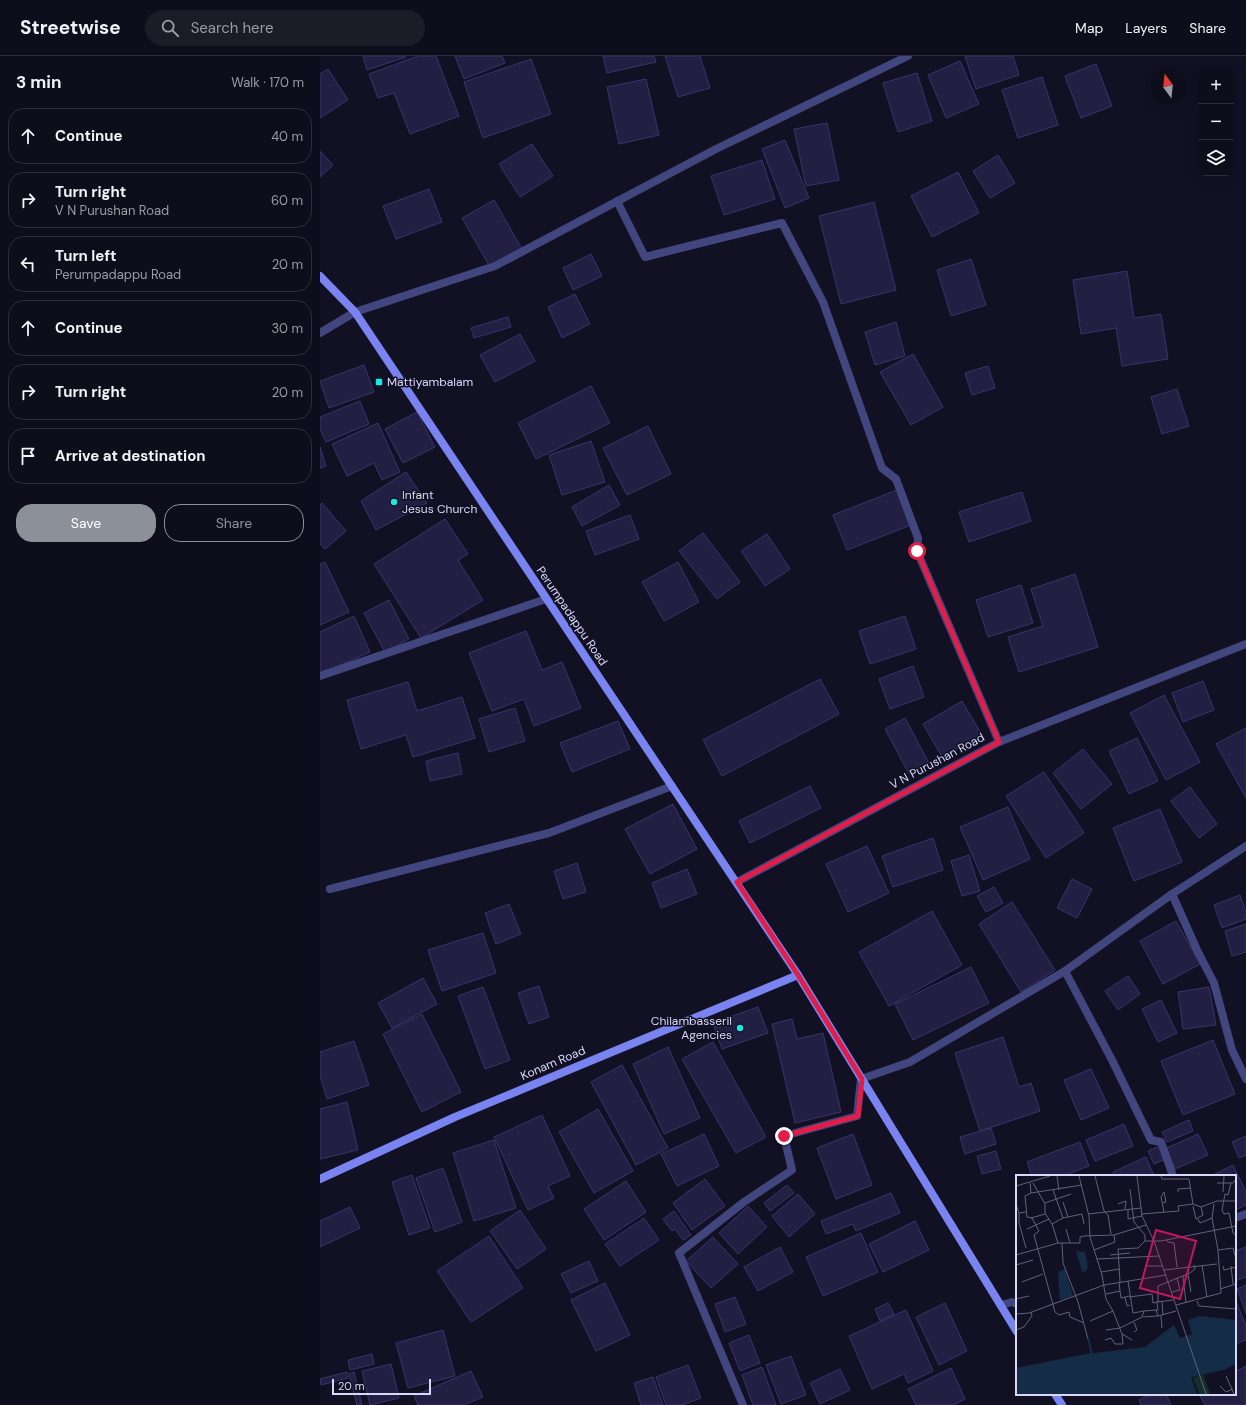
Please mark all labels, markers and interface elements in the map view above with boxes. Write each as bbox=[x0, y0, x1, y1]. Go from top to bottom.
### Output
search box bbox=[145, 10, 425, 46]
text: Streetwise bbox=[20, 15, 121, 40]
icon: search bbox=[159, 17, 181, 39]
text: Search here bbox=[191, 18, 273, 38]
text: Map bbox=[1075, 19, 1103, 37]
text: Layers bbox=[1125, 19, 1167, 37]
text: Share bbox=[1189, 19, 1226, 37]
north arrow bbox=[1150, 68, 1186, 104]
map controls bbox=[1198, 68, 1234, 176]
button: + bbox=[1198, 68, 1234, 104]
text: 3 min bbox=[16, 71, 61, 93]
text: Walk · 170 m bbox=[231, 74, 304, 91]
button: − bbox=[1198, 104, 1234, 140]
icon: ahead bbox=[17, 125, 39, 147]
text: Continue bbox=[55, 126, 123, 146]
text: 40 m bbox=[271, 128, 303, 145]
button: layers bbox=[1198, 140, 1234, 176]
text: Turn right bbox=[55, 182, 126, 202]
icon: right bbox=[17, 189, 39, 211]
text: 60 m bbox=[271, 192, 303, 209]
text: V N Purushan Road bbox=[55, 202, 169, 219]
text: Turn left bbox=[55, 246, 116, 266]
icon: left bbox=[17, 253, 39, 275]
text: 20 m bbox=[272, 256, 303, 273]
text: Perumpadappu Road bbox=[55, 266, 181, 283]
icon: ahead bbox=[17, 317, 39, 339]
text: Continue bbox=[55, 318, 123, 338]
text: 30 m bbox=[271, 320, 303, 337]
place label: Mattiyambalam bbox=[387, 374, 473, 390]
marker: Mattiyambalam bbox=[374, 377, 384, 387]
icon: right bbox=[17, 381, 39, 403]
text: Turn right bbox=[55, 382, 126, 402]
text: 20 m bbox=[272, 384, 303, 401]
icon: arrive bbox=[17, 445, 39, 467]
text: Arrive at destination bbox=[55, 446, 206, 466]
place label: Infant Jesus Church bbox=[402, 487, 477, 517]
marker: Infant Jesus Church bbox=[389, 497, 399, 507]
button: Save bbox=[16, 504, 156, 542]
button: Share bbox=[164, 504, 304, 542]
route start bbox=[908, 542, 926, 560]
street label: Perumpadappu Road bbox=[533, 563, 611, 669]
street label: V N Purushan Road bbox=[887, 729, 987, 793]
place label: Chilambasseril Agencies bbox=[651, 1013, 732, 1043]
marker: Chilambasseril Agencies bbox=[735, 1023, 745, 1033]
street label: Konam Road bbox=[518, 1042, 588, 1084]
route end bbox=[775, 1127, 793, 1145]
inset map bbox=[1016, 1175, 1236, 1395]
scale bar bbox=[332, 1377, 431, 1396]
text: 20 m bbox=[338, 1379, 364, 1393]

